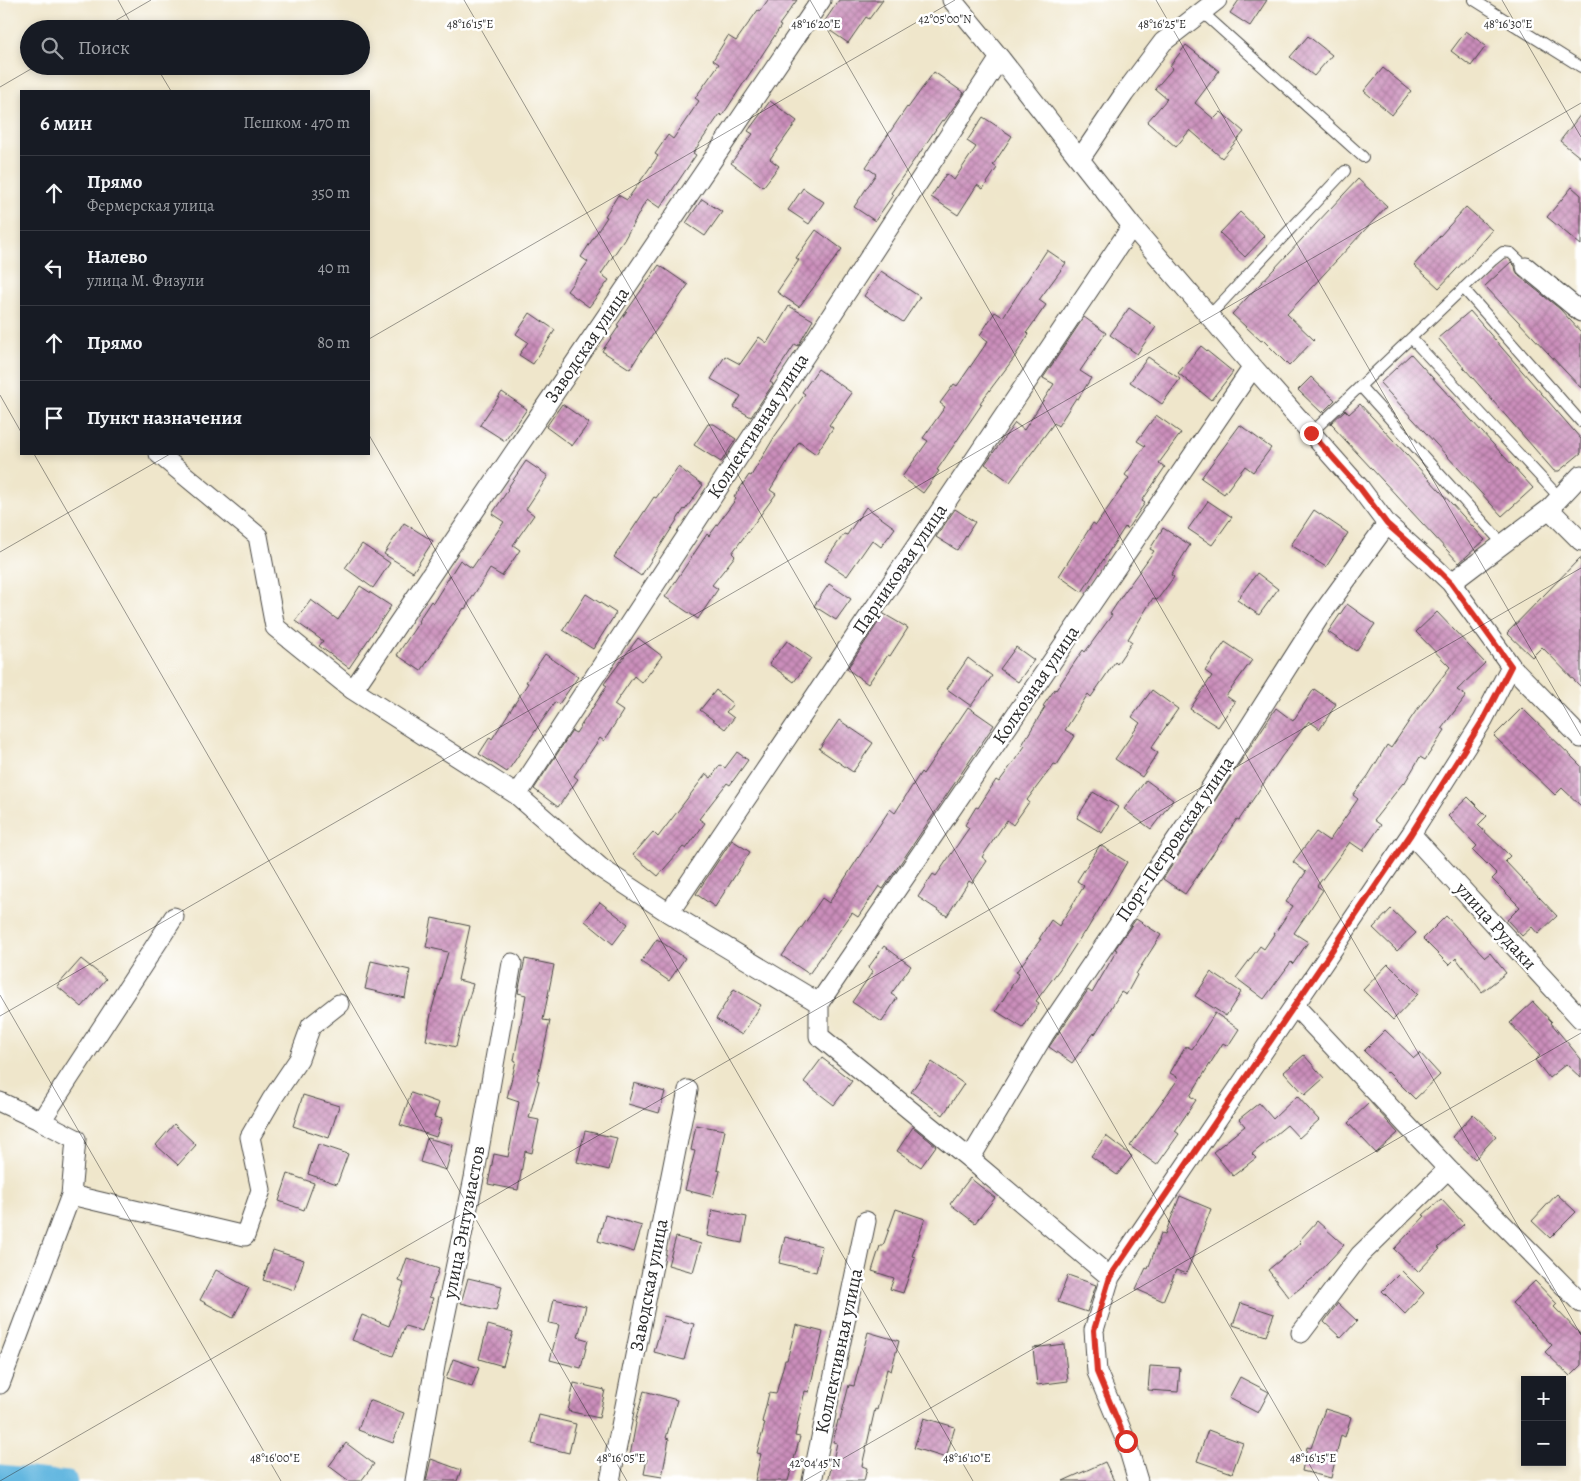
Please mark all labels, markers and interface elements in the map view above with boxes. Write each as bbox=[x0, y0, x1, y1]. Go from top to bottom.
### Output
text: 42°05'00"N bbox=[918, 11, 972, 27]
text: 48°16'15"E bbox=[447, 16, 493, 32]
text: 48°16'20"E bbox=[791, 16, 841, 32]
text: 48°16'25"E bbox=[1138, 16, 1186, 32]
text: 48°16'30"E bbox=[1484, 16, 1532, 32]
search box bbox=[20, 20, 370, 75]
icon: search bbox=[38, 34, 66, 62]
text: Поиск bbox=[78, 35, 130, 61]
text: 6 мин bbox=[40, 109, 92, 137]
text: Пешком · 470 m bbox=[243, 112, 350, 134]
text: Прямо bbox=[87, 169, 142, 195]
icon: ahead bbox=[40, 179, 68, 207]
text: 350 m bbox=[311, 182, 350, 204]
text: Фермерская улица bbox=[87, 195, 214, 217]
text: Налево bbox=[87, 244, 147, 270]
icon: left bbox=[40, 254, 68, 282]
text: 40 m bbox=[318, 257, 350, 279]
text: улица М. Физули bbox=[87, 270, 204, 292]
street label: Заводская улица bbox=[539, 282, 636, 408]
icon: ahead bbox=[40, 329, 68, 357]
text: Прямо bbox=[87, 330, 142, 356]
text: 80 m bbox=[317, 332, 350, 354]
street label: Коллективная улица bbox=[701, 348, 815, 504]
icon: arrive bbox=[40, 404, 68, 432]
text: Пункт назначения bbox=[87, 405, 242, 431]
route end bbox=[1300, 422, 1323, 445]
street label: Парниковая улица bbox=[847, 498, 954, 639]
street label: Колхозная улица bbox=[986, 620, 1086, 750]
street label: Порт-Петровская улица bbox=[1110, 751, 1240, 927]
street label: улица Рудаки bbox=[1449, 875, 1543, 976]
street label: улица Энтузиастов bbox=[436, 1143, 492, 1302]
street label: Заводская улица bbox=[623, 1216, 675, 1354]
street label: Коллективная улица bbox=[809, 1266, 869, 1436]
map controls bbox=[1521, 1376, 1566, 1466]
button: + bbox=[1521, 1376, 1566, 1421]
button: − bbox=[1521, 1421, 1566, 1466]
route start bbox=[1115, 1430, 1138, 1453]
text: 48°16'00"E bbox=[250, 1450, 300, 1466]
text: 48°16'05"E bbox=[597, 1450, 645, 1466]
text: 48°16'10"E bbox=[943, 1450, 991, 1466]
text: 48°16'15"E bbox=[1290, 1450, 1336, 1466]
text: 42°04'45"N bbox=[789, 1455, 841, 1471]

